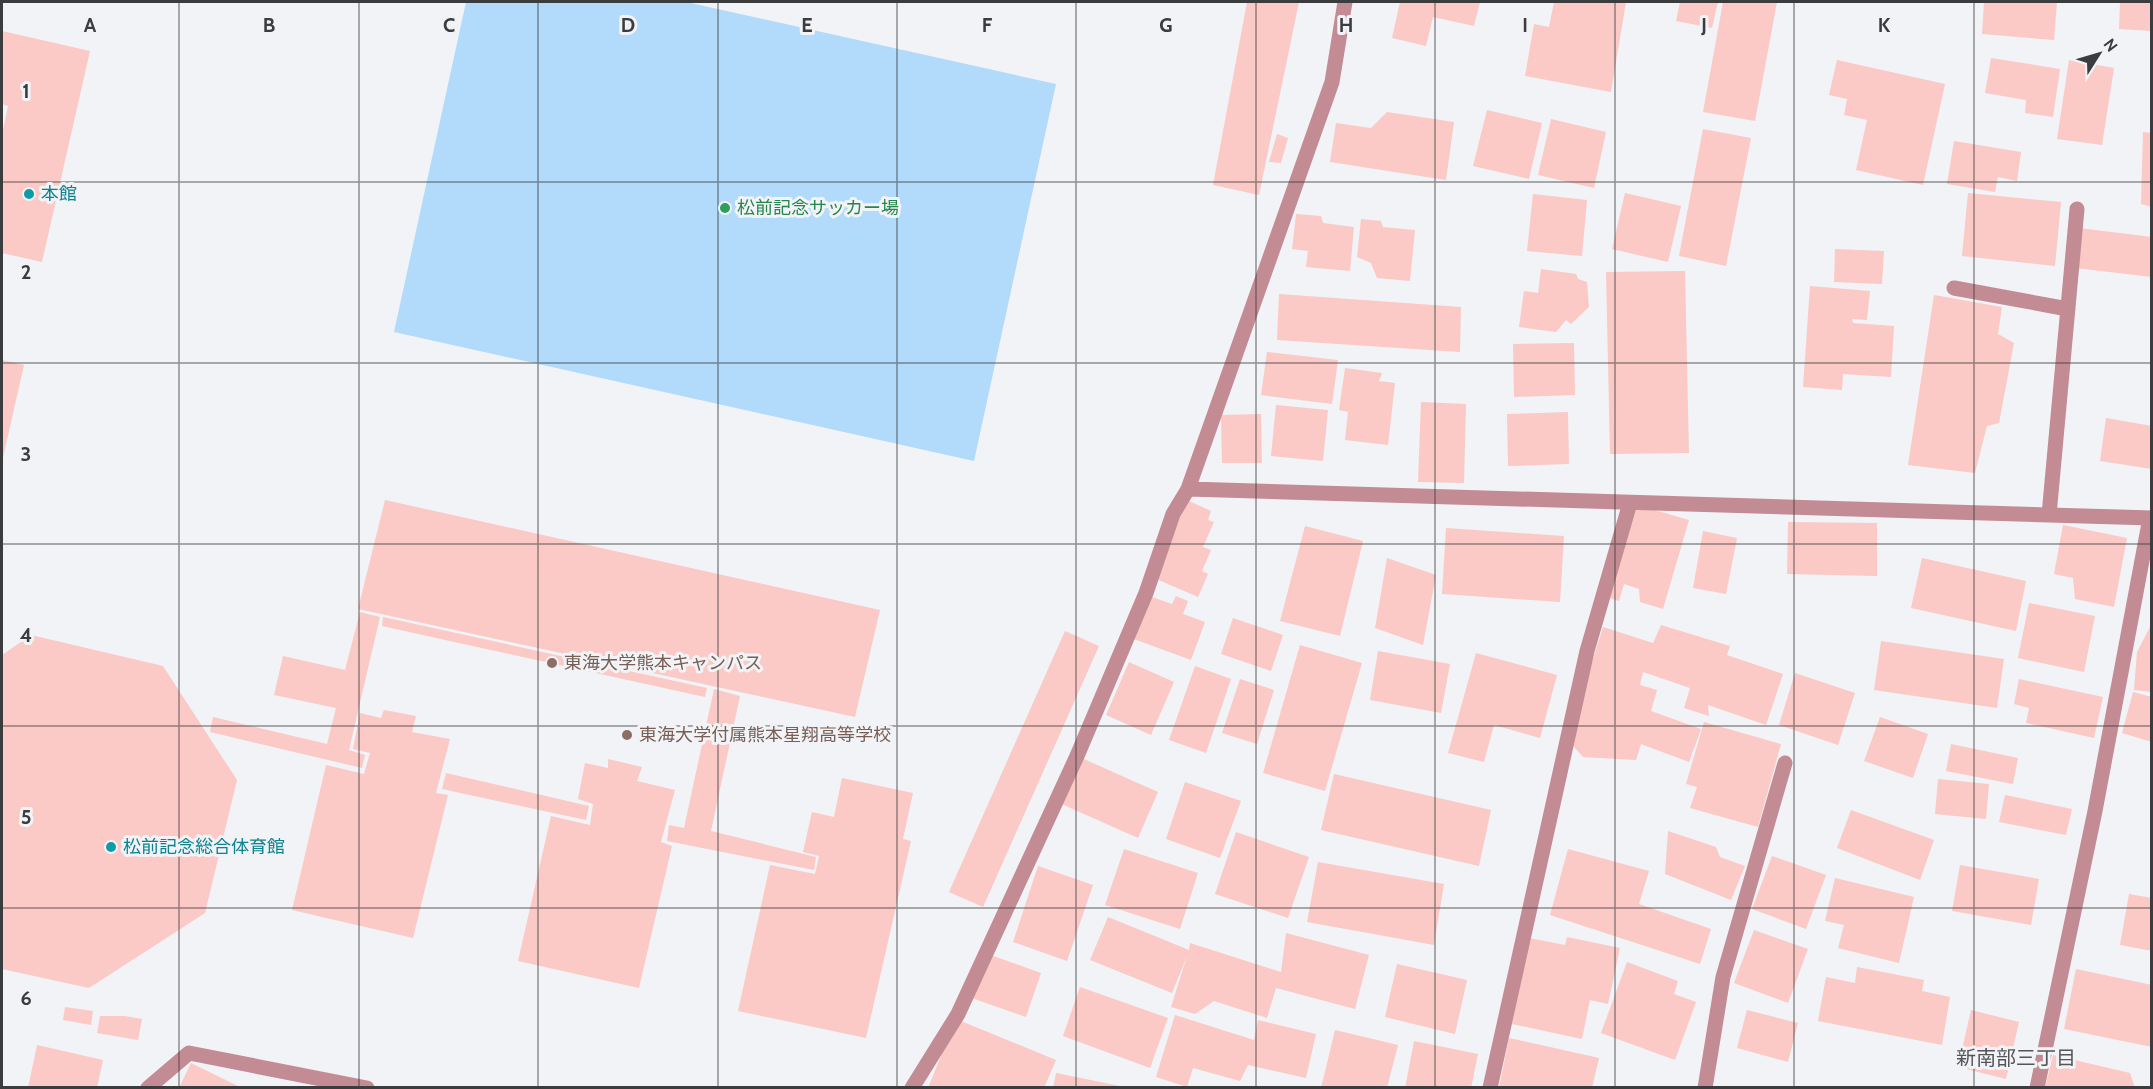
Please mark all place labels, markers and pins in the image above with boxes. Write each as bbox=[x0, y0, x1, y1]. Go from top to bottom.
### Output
place label: 本館 bbox=[41, 183, 77, 205]
marker: 本館 bbox=[22, 187, 36, 201]
place label: 松前記念サッカー場 bbox=[737, 197, 899, 219]
marker: 松前記念サッカー場 bbox=[718, 201, 732, 215]
place label: 東海大学熊本キャンパス bbox=[564, 652, 762, 674]
marker: 東海大学熊本キャンパス bbox=[545, 656, 559, 670]
place label: 東海大学付属熊本星翔高等学校 bbox=[639, 724, 891, 746]
marker: 東海大学付属熊本星翔高等学校 bbox=[620, 728, 634, 742]
place label: 松前記念総合体育館 bbox=[123, 836, 285, 858]
marker: 松前記念総合体育館 bbox=[104, 840, 118, 854]

